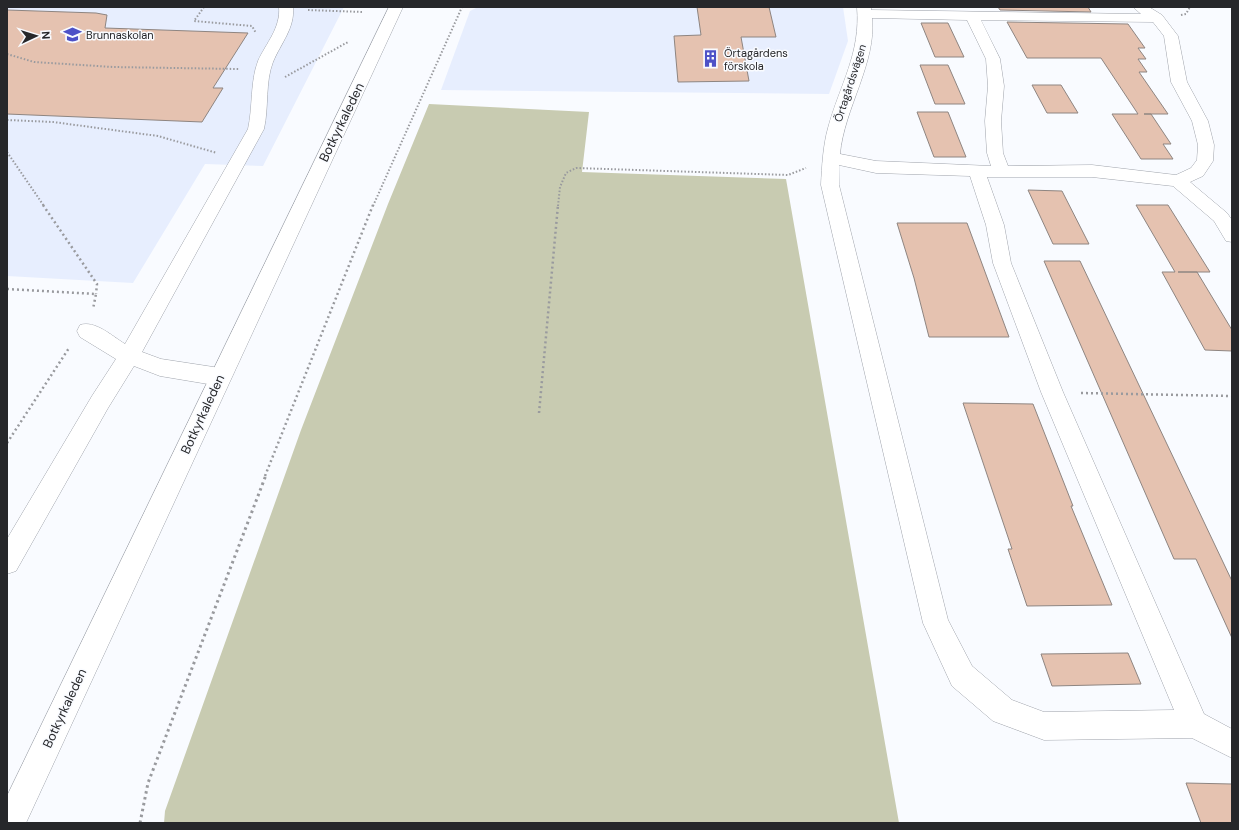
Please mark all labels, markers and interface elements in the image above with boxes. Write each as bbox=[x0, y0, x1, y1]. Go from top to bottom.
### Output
north arrow bbox=[16, 16, 56, 56]
school or university icon: Brunnaskolan bbox=[63, 25, 83, 45]
place label: Brunnaskolan bbox=[86, 28, 154, 42]
text: N bbox=[39, 31, 53, 40]
street label: Örtagårdsvägen bbox=[831, 42, 869, 124]
place label: Örtagårdens förskola bbox=[724, 46, 788, 73]
building icon: Örtagårdens förskola bbox=[701, 49, 721, 69]
street label: Botkyrkaleden bbox=[315, 80, 368, 165]
street label: Botkyrkaleden bbox=[177, 372, 228, 457]
street label: Botkyrkaleden bbox=[39, 666, 90, 751]

